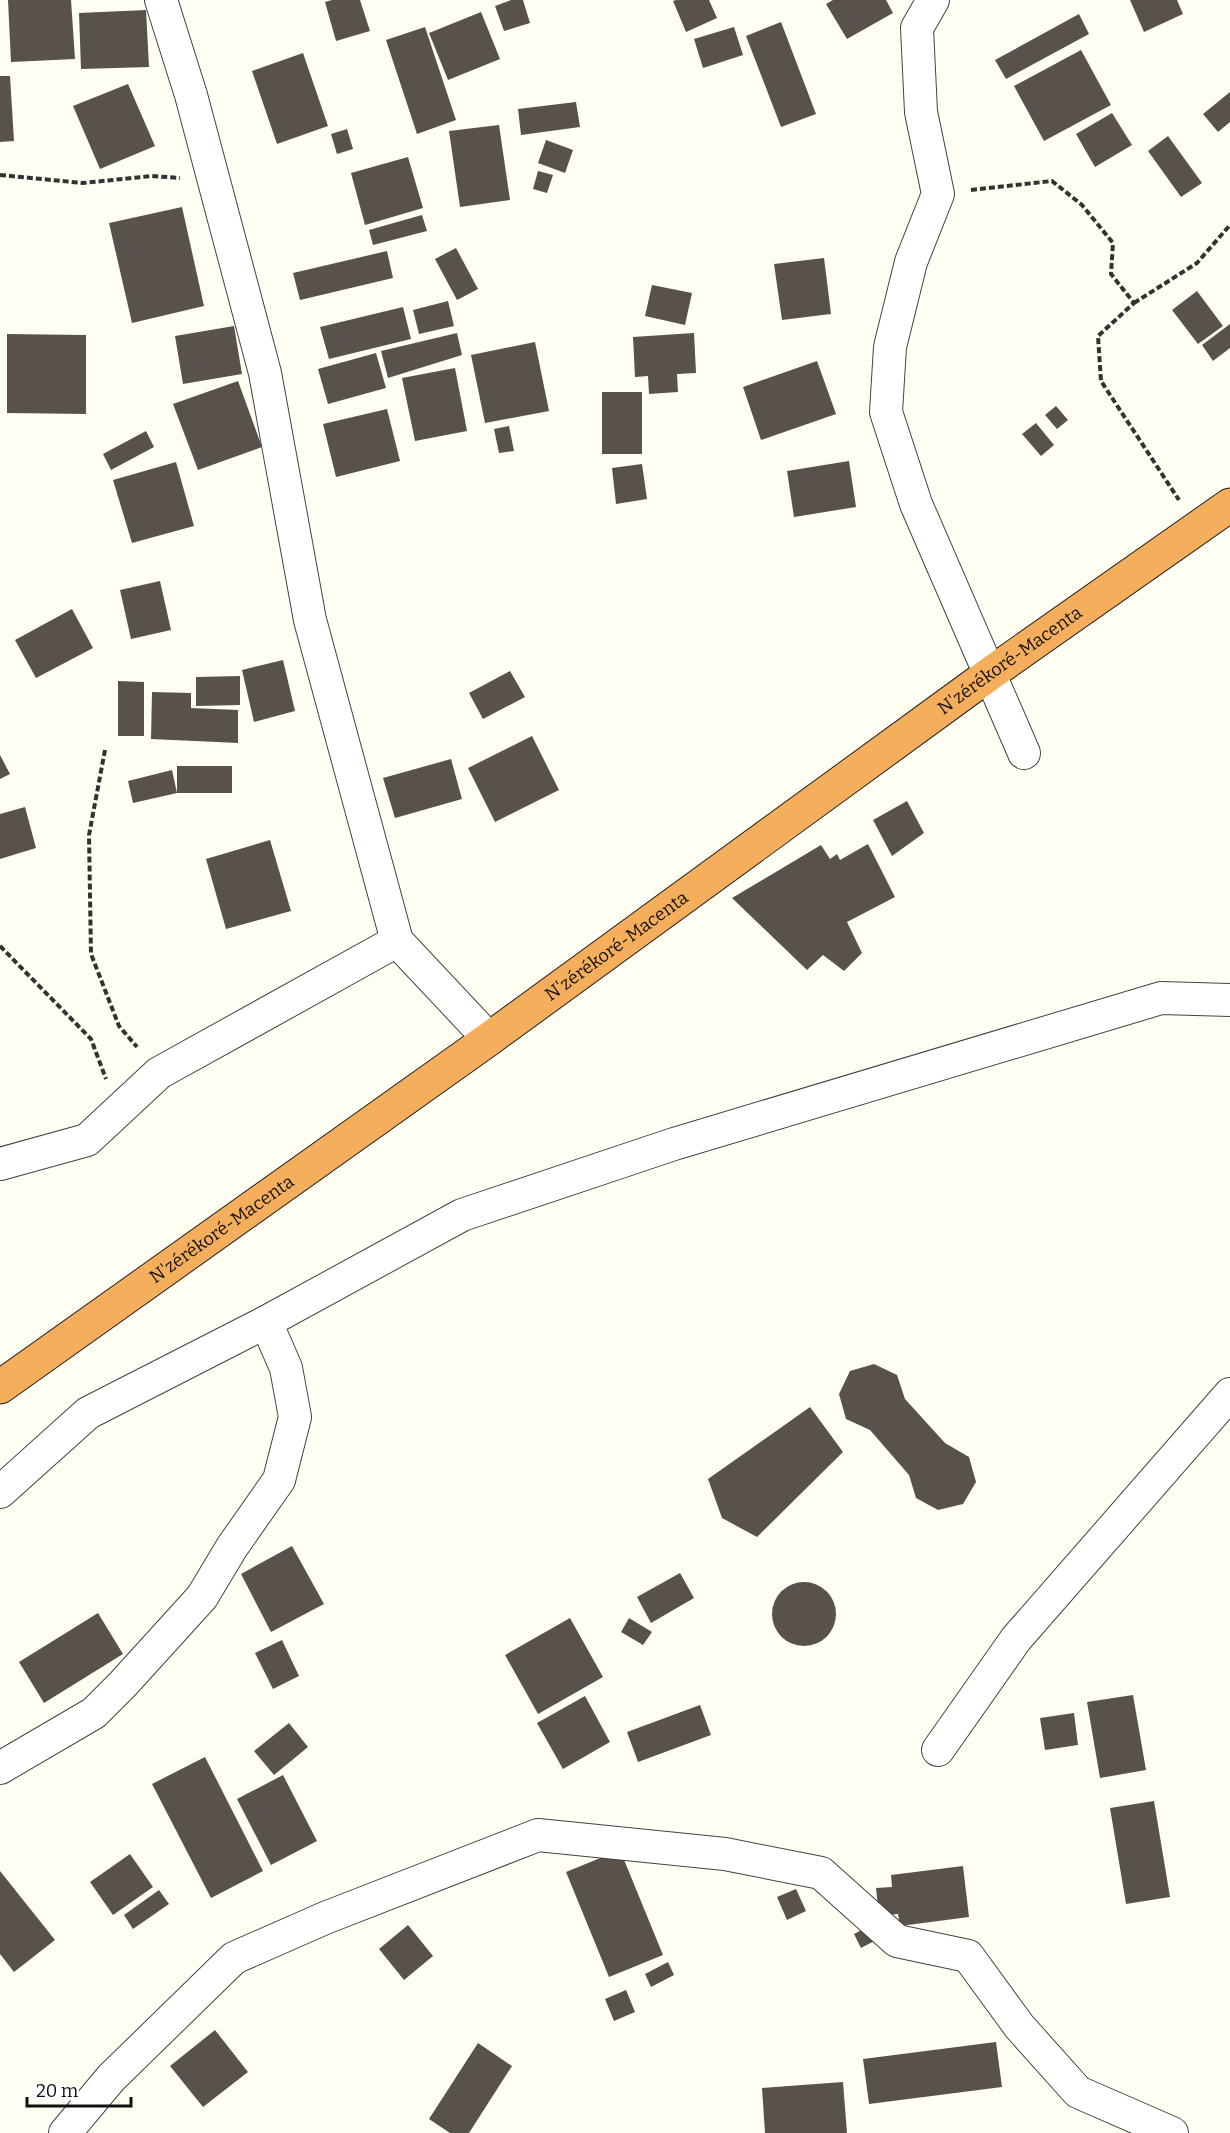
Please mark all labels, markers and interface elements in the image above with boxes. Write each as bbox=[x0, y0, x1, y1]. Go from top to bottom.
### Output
street label: N'zérékoré-Macenta bbox=[933, 601, 1086, 719]
street label: N'zérékoré-Macenta bbox=[541, 886, 693, 1006]
street label: N'zérékoré-Macenta bbox=[145, 1170, 298, 1288]
scale bar bbox=[27, 2070, 130, 2108]
text: 20 m bbox=[36, 2080, 78, 2102]

